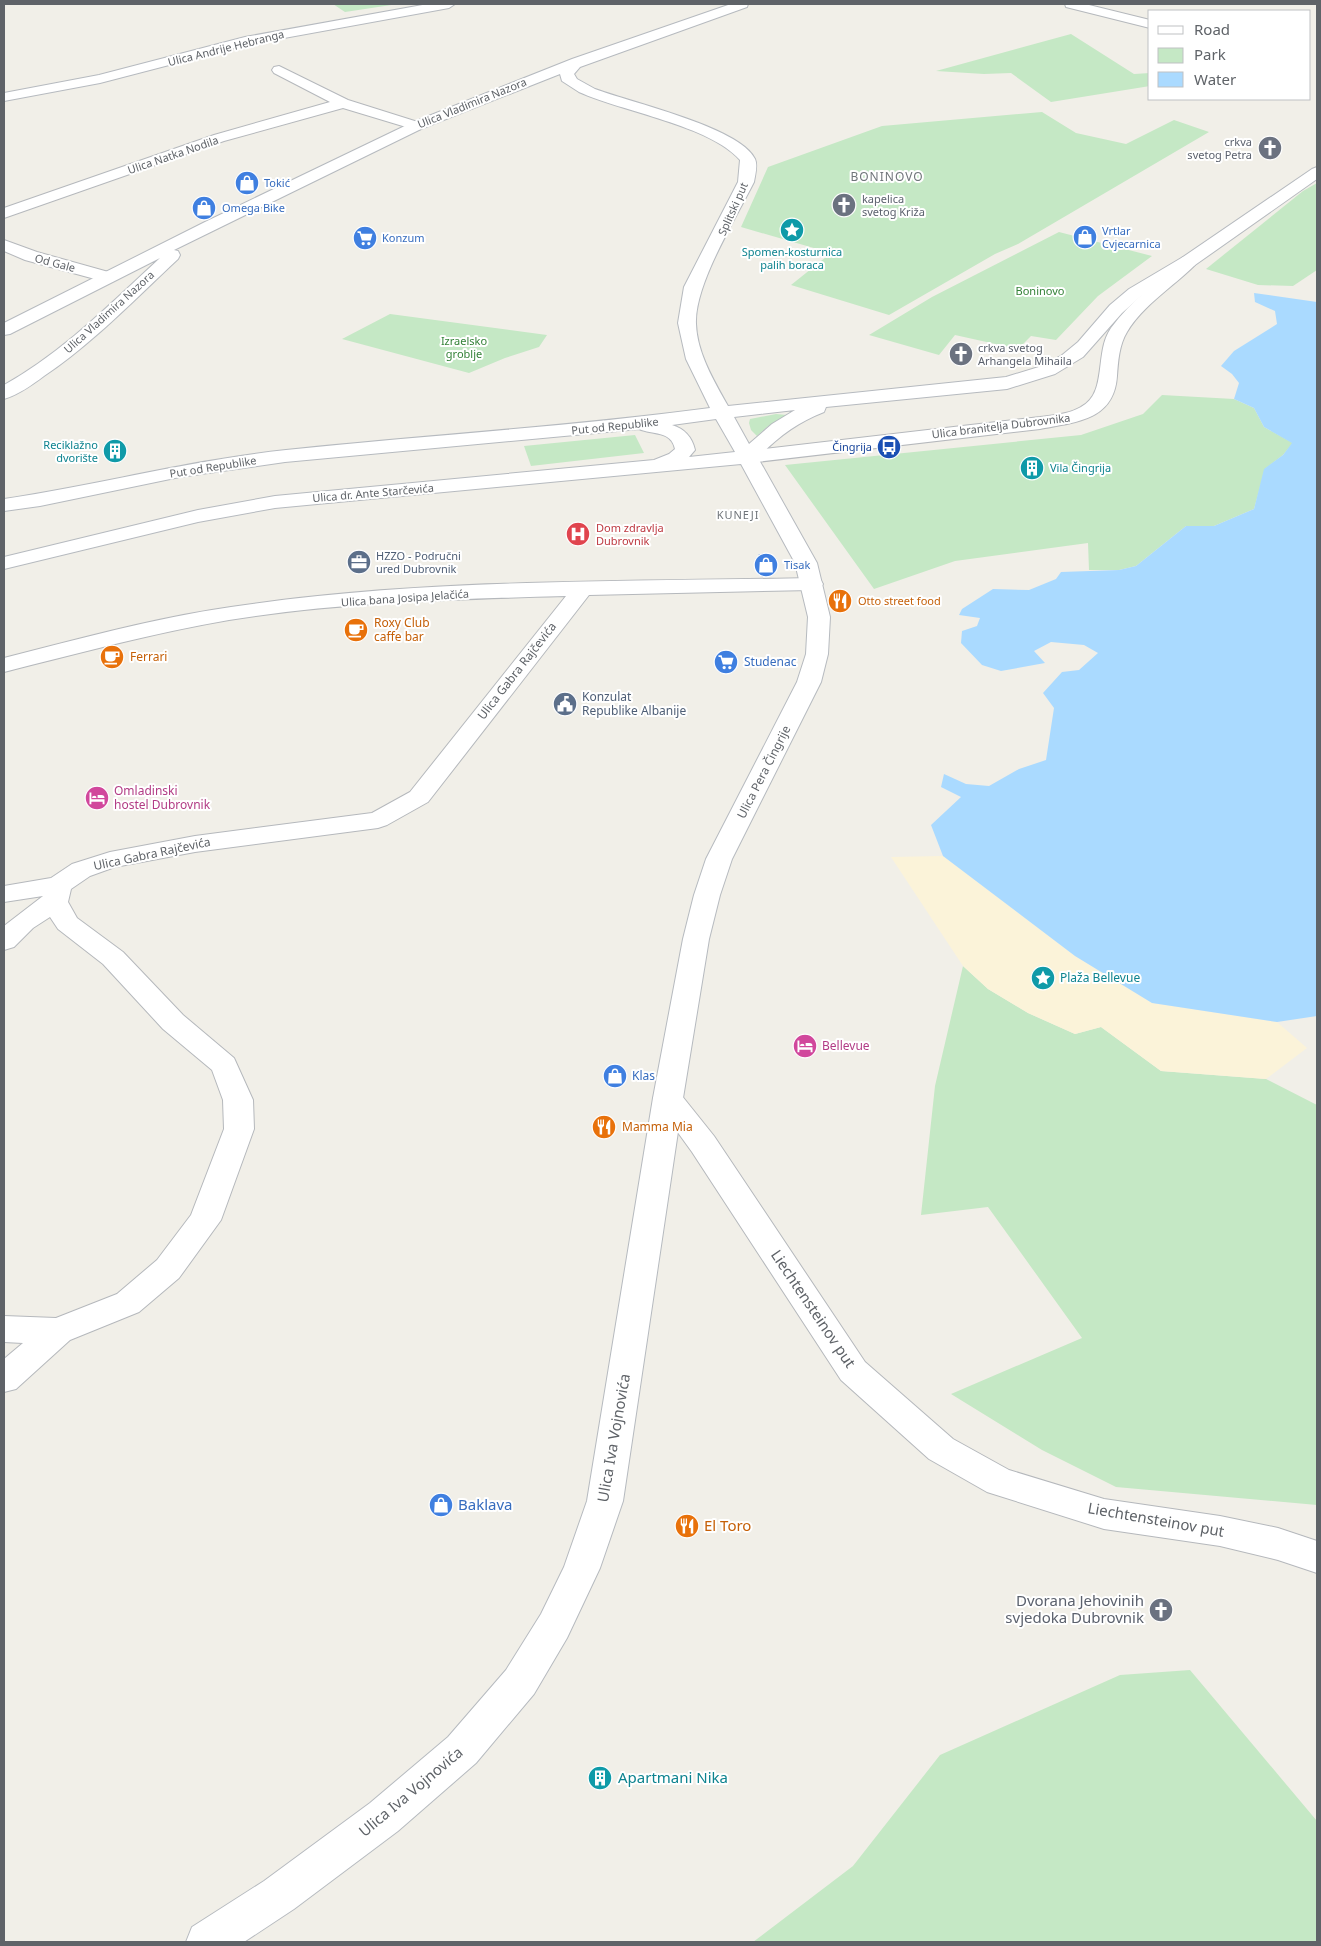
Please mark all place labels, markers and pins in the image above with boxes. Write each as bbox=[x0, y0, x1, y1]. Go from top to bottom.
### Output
place label: crkva svetog Petra bbox=[1187, 134, 1252, 162]
church icon: crkva svetog Petra bbox=[1257, 135, 1283, 161]
shop icon: Tokić bbox=[234, 170, 260, 196]
place label: Tokić bbox=[264, 175, 290, 190]
place label: kapelica svetog Križa bbox=[862, 191, 925, 219]
church icon: kapelica svetog Križa bbox=[831, 192, 857, 218]
shop icon: Omega Bike bbox=[191, 195, 217, 221]
place label: Omega Bike bbox=[222, 200, 285, 215]
place icon: Spomen-kosturnica palih boraca bbox=[779, 217, 805, 243]
place label: Vrtlar Cvjecarnica bbox=[1102, 223, 1161, 251]
shop icon: Vrtlar Cvjecarnica bbox=[1072, 224, 1098, 250]
supermarket icon: Konzum bbox=[352, 225, 378, 251]
place label: Konzum bbox=[382, 230, 425, 245]
place label: Spomen-kosturnica palih boraca bbox=[742, 244, 842, 272]
place label: crkva svetog Arhangela Mihaila bbox=[978, 340, 1072, 368]
church icon: crkva svetog Arhangela Mihaila bbox=[948, 341, 974, 367]
bus stop icon: Čingrija bbox=[876, 434, 902, 460]
place label: Reciklažno dvorište bbox=[43, 437, 98, 465]
building icon: Reciklažno dvorište bbox=[102, 438, 128, 464]
place label: Čingrija bbox=[832, 439, 872, 454]
building icon: Vila Čingrija bbox=[1019, 455, 1045, 481]
place label: Vila Čingrija bbox=[1050, 460, 1111, 475]
place label: Dom zdravlja Dubrovnik bbox=[596, 520, 664, 548]
hospital icon: Dom zdravlja Dubrovnik bbox=[565, 521, 591, 547]
place label: HZZO - Područni ured Dubrovnik bbox=[376, 548, 461, 576]
office icon: HZZO - Područni ured Dubrovnik bbox=[346, 549, 372, 575]
shop icon: Tisak bbox=[753, 552, 779, 578]
place label: Tisak bbox=[784, 557, 810, 572]
restaurant icon: Otto street food bbox=[827, 588, 853, 614]
place label: Otto street food bbox=[858, 593, 941, 608]
place label: Roxy Club caffe bar bbox=[374, 614, 430, 645]
cafe icon: Roxy Club caffe bar bbox=[343, 617, 369, 643]
cafe icon: Ferrari bbox=[99, 644, 125, 670]
place label: Ferrari bbox=[130, 648, 167, 665]
supermarket icon: Studenac bbox=[713, 649, 739, 675]
place label: Studenac bbox=[744, 653, 797, 670]
place label: Konzulat Republike Albanije bbox=[582, 688, 686, 719]
public building icon: Konzulat Republike Albanije bbox=[552, 691, 578, 717]
place label: Omladinski hostel Dubrovnik bbox=[114, 782, 211, 813]
hotel icon: Omladinski hostel Dubrovnik bbox=[84, 785, 110, 811]
place icon: Plaža Bellevue bbox=[1030, 965, 1056, 991]
place label: Plaža Bellevue bbox=[1060, 969, 1140, 986]
hotel icon: Bellevue bbox=[792, 1033, 818, 1059]
place label: Bellevue bbox=[822, 1037, 870, 1054]
shop icon: Klas bbox=[602, 1063, 628, 1089]
place label: Klas bbox=[632, 1067, 655, 1084]
restaurant icon: Mamma Mia bbox=[591, 1114, 617, 1140]
place label: Mamma Mia bbox=[622, 1118, 693, 1135]
shop icon: Baklava bbox=[428, 1492, 454, 1518]
place label: Baklava bbox=[458, 1494, 513, 1514]
restaurant icon: El Toro bbox=[674, 1513, 700, 1539]
place label: El Toro bbox=[704, 1515, 751, 1535]
place label: Dvorana Jehovinih svjedoka Dubrovnik bbox=[1005, 1590, 1144, 1627]
church icon: Dvorana Jehovinih svjedoka Dubrovnik bbox=[1148, 1597, 1174, 1623]
building icon: Apartmani Nika bbox=[587, 1765, 613, 1791]
place label: Apartmani Nika bbox=[618, 1767, 728, 1787]

